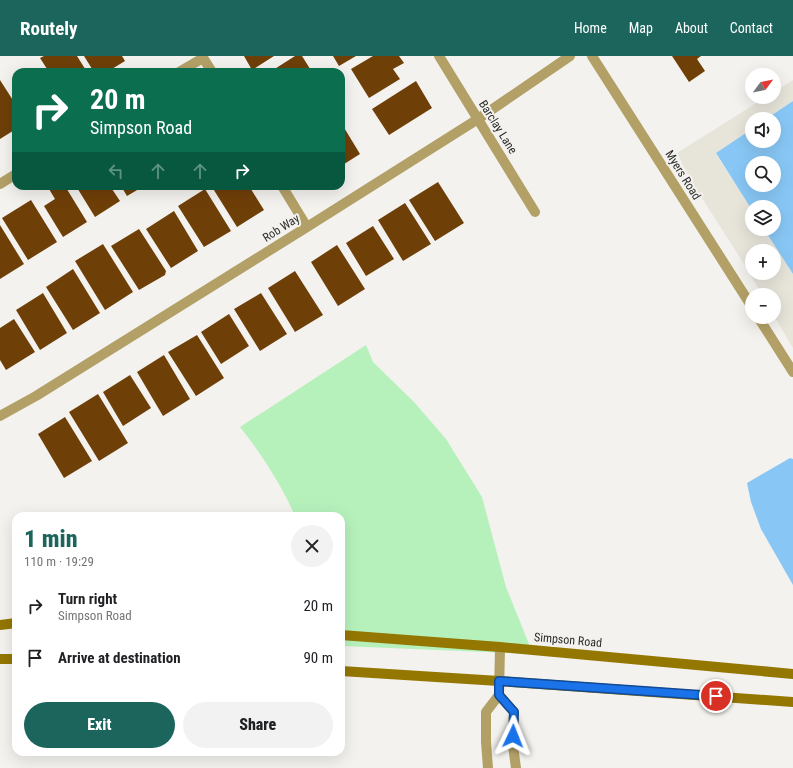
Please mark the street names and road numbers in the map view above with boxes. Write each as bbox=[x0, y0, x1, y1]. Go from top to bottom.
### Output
street label: Barclay Lane bbox=[476, 98, 520, 157]
street label: Myers Road bbox=[662, 148, 704, 202]
street label: Rob Way bbox=[260, 211, 302, 245]
street label: Simpson Road bbox=[533, 630, 603, 650]

